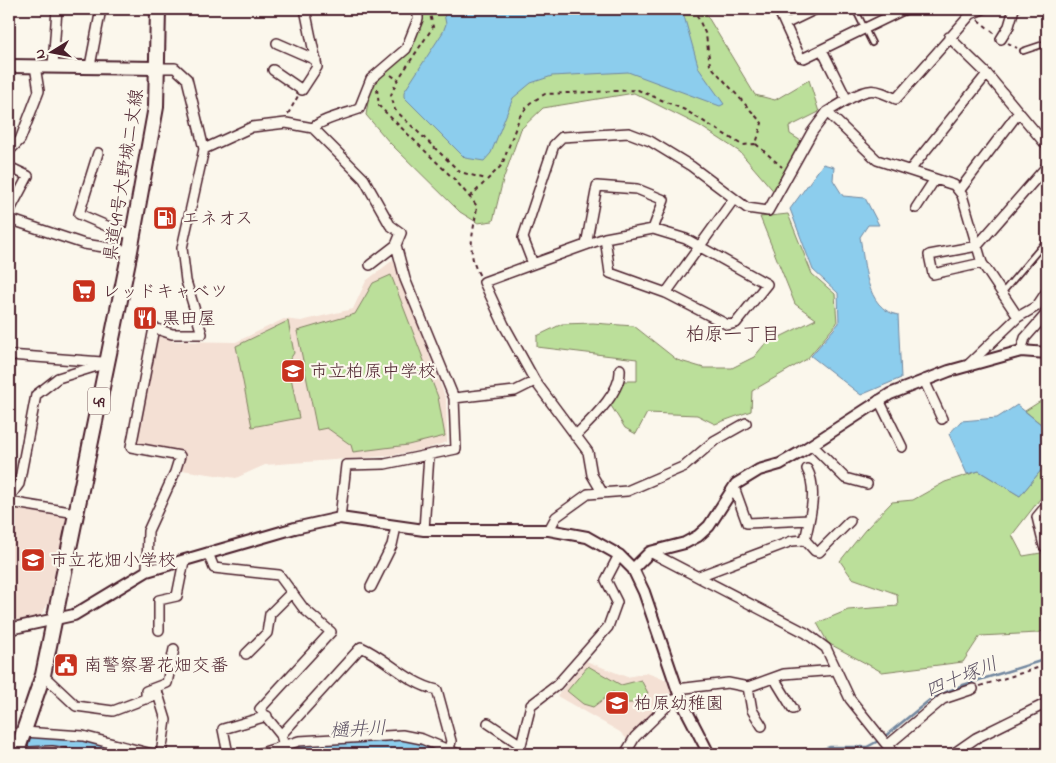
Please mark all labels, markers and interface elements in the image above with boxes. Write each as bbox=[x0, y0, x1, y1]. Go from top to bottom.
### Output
north arrow bbox=[28, 28, 78, 78]
text: N bbox=[30, 48, 52, 60]
street label: 県道49号大野城二丈線 bbox=[98, 87, 151, 264]
fuel station icon: エネオス bbox=[152, 205, 178, 231]
place label: エネオス bbox=[182, 207, 253, 233]
supermarket icon: レッドキャベツ bbox=[71, 278, 97, 304]
place label: レッドキャベツ bbox=[102, 280, 228, 306]
restaurant icon: 黒田屋 bbox=[132, 305, 158, 331]
place label: 黒田屋 bbox=[162, 307, 216, 333]
district label: 柏原一丁目 bbox=[685, 322, 781, 349]
school or university icon: 市立柏原中学校 bbox=[280, 358, 306, 384]
place label: 市立柏原中学校 bbox=[310, 360, 436, 386]
road number: 49 bbox=[88, 388, 110, 414]
school or university icon: 市立花畑小学校 bbox=[20, 547, 46, 573]
place label: 市立花畑小学校 bbox=[50, 549, 176, 575]
public building icon: 南警察署花畑交番 bbox=[53, 652, 79, 678]
water label: 四十塚川 bbox=[922, 652, 1002, 705]
place label: 南警察署花畑交番 bbox=[84, 654, 228, 680]
school or university icon: 柏原幼稚園 bbox=[604, 690, 630, 716]
place label: 柏原幼稚園 bbox=[634, 692, 724, 718]
water label: 樋井川 bbox=[329, 716, 387, 745]

